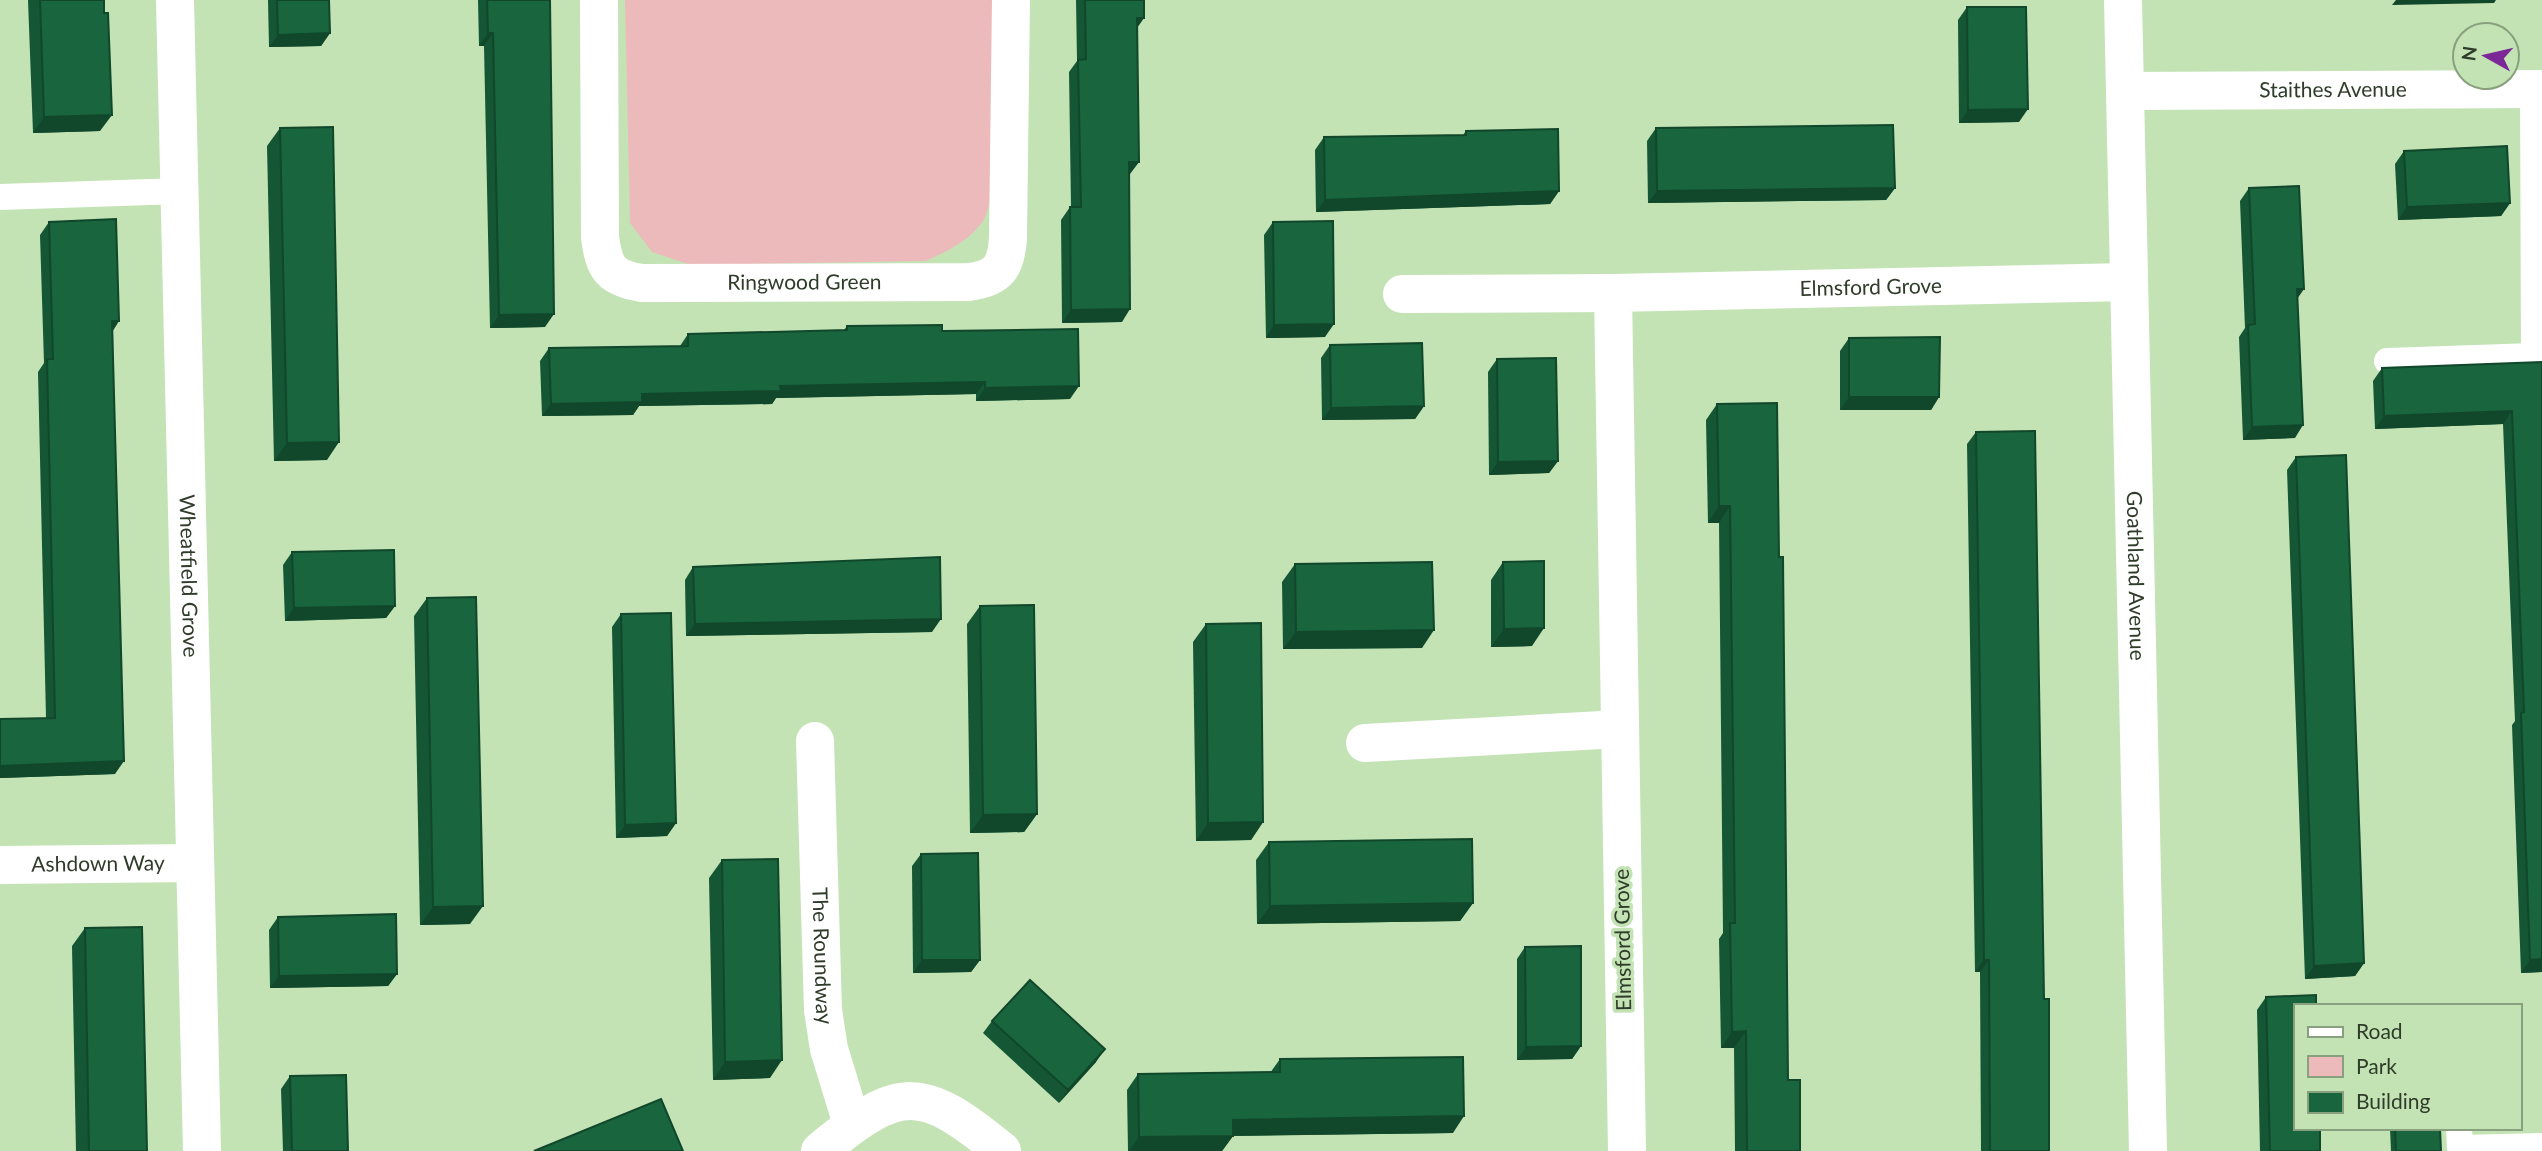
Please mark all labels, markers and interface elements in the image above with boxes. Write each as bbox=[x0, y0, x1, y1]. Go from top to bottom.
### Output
north arrow bbox=[2451, 21, 2521, 91]
text: N bbox=[2456, 45, 2481, 62]
street label: Staithes Avenue bbox=[2259, 76, 2407, 101]
street label: Ringwood Green bbox=[727, 268, 882, 294]
street label: Elmsford Grove bbox=[1799, 272, 1942, 300]
street label: Goathland Avenue bbox=[2123, 491, 2151, 661]
street label: Wheatfield Grove bbox=[176, 494, 204, 658]
street label: Ashdown Way bbox=[31, 849, 165, 876]
street label: Elmsford Grove bbox=[1608, 869, 1635, 1011]
street label: The Roundway bbox=[808, 887, 839, 1026]
legend bbox=[2294, 1004, 2521, 1130]
text: Road bbox=[2356, 1018, 2403, 1043]
text: Park bbox=[2356, 1053, 2397, 1078]
text: Building bbox=[2356, 1088, 2431, 1113]

